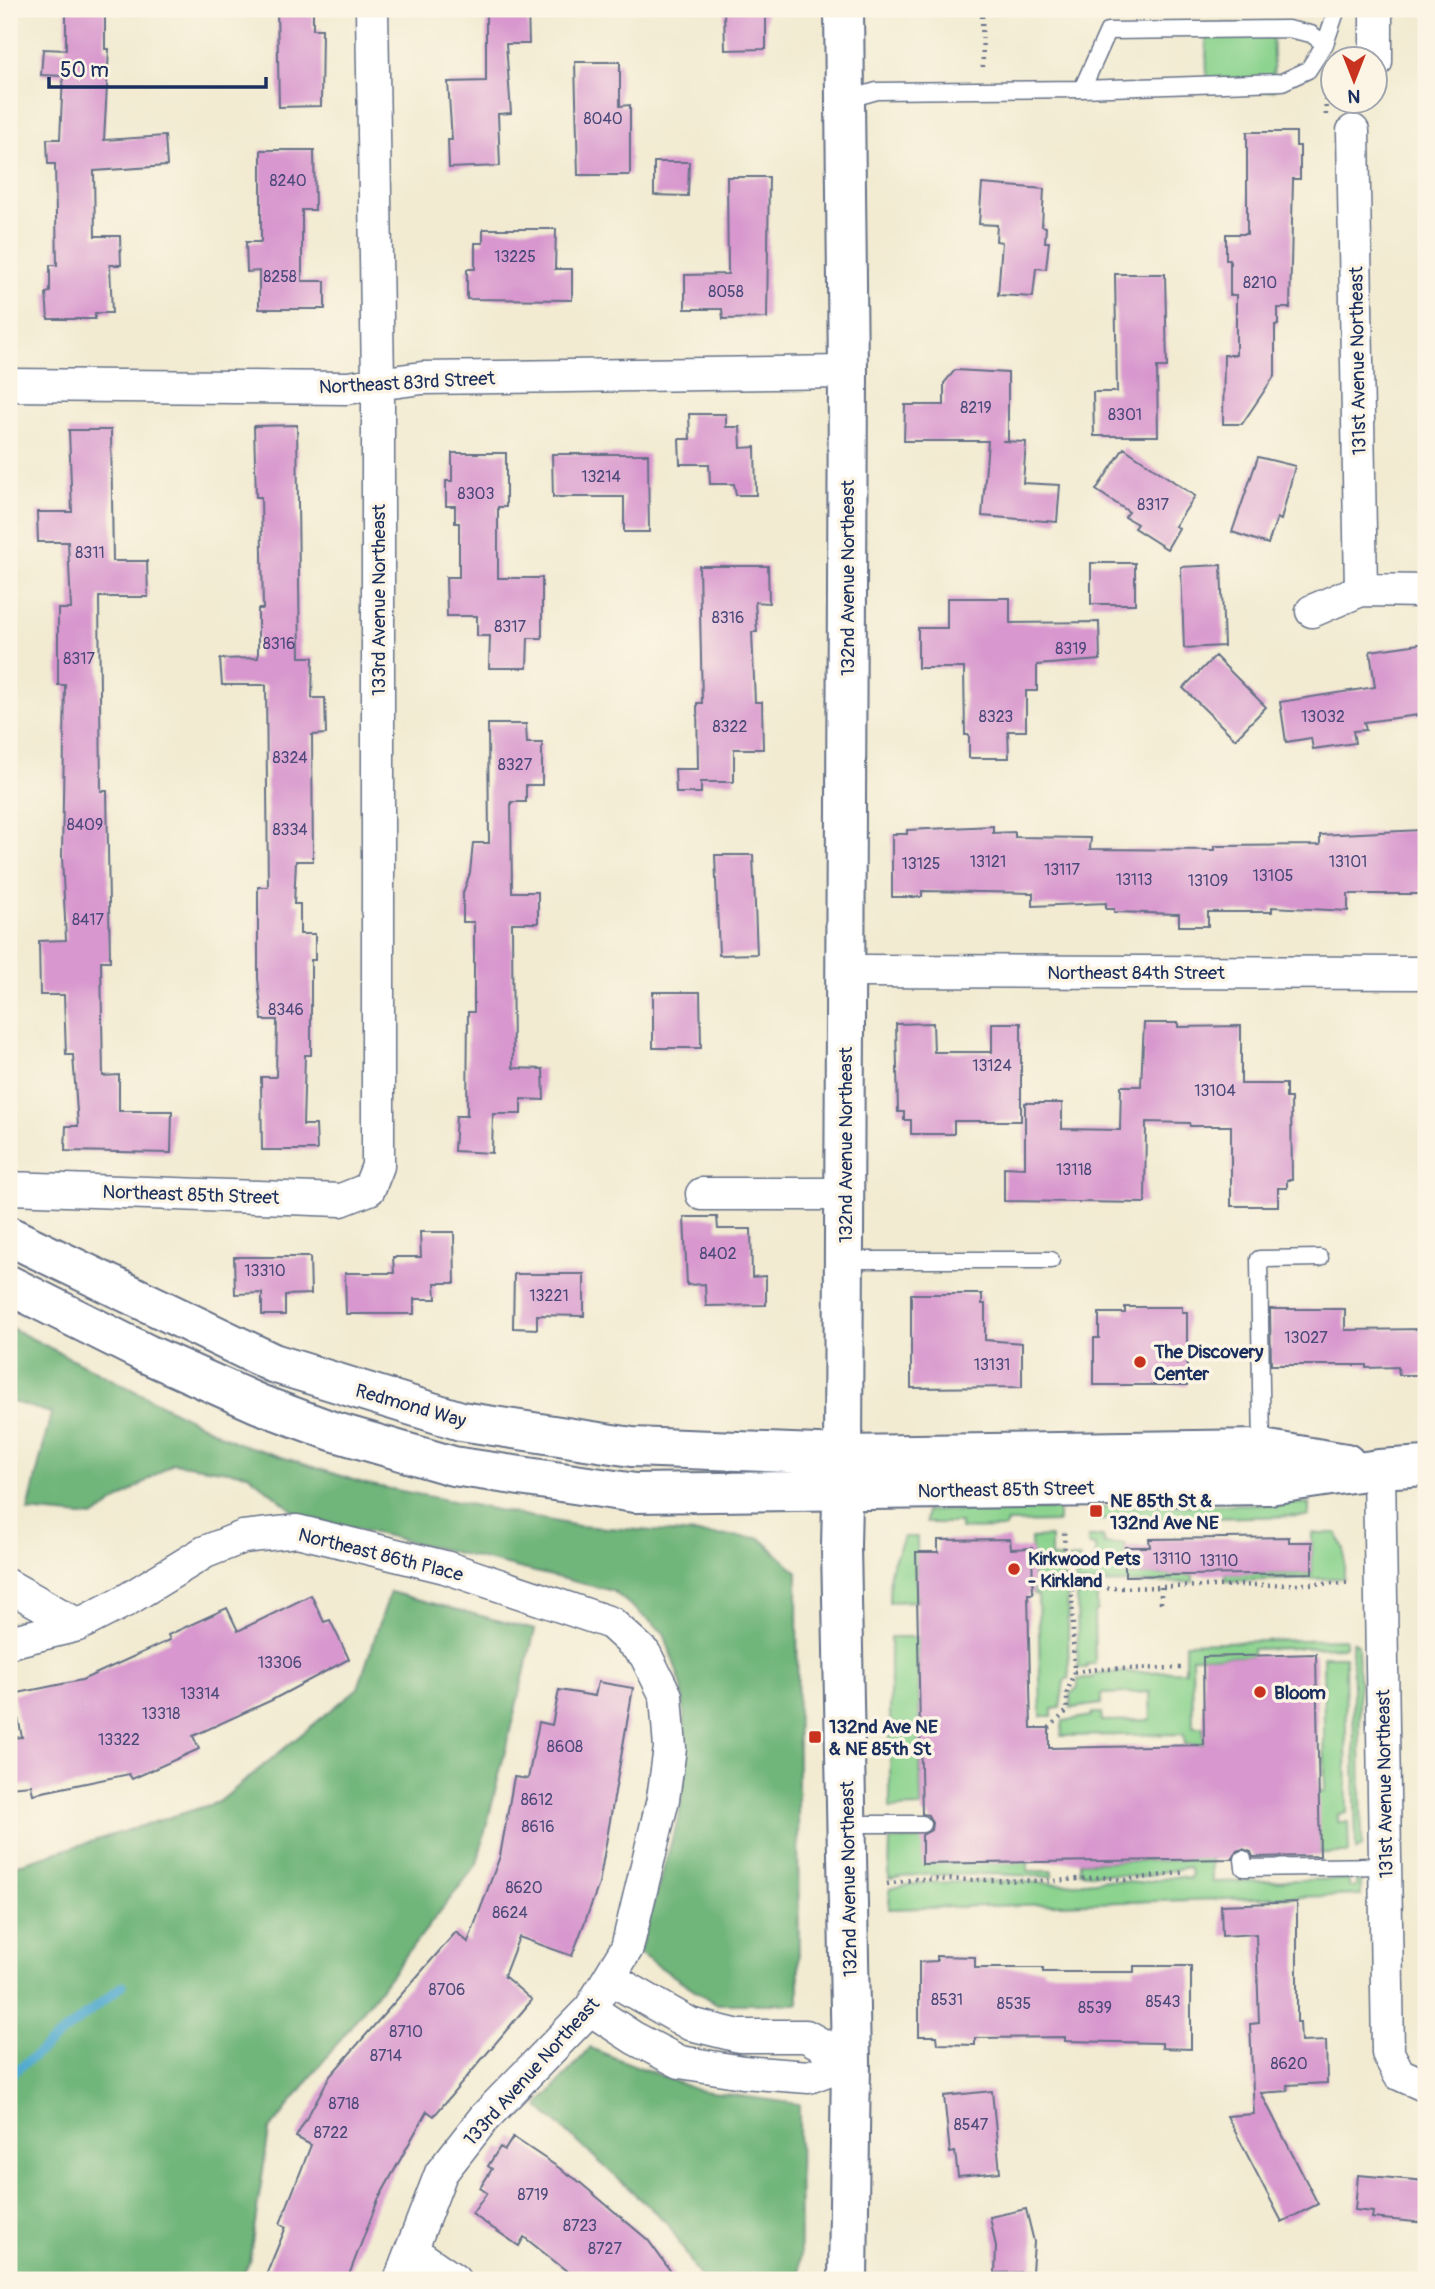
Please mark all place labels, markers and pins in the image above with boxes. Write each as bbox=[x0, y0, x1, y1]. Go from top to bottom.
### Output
place label: The Discovery Center bbox=[1153, 1340, 1264, 1386]
marker: The Discovery Center bbox=[1132, 1354, 1148, 1370]
place label: NE 85th St & 132nd Ave NE bbox=[1110, 1489, 1219, 1535]
marker: NE 85th St & 132nd Ave NE bbox=[1088, 1503, 1104, 1519]
place label: Kirkwood Pets - Kirkland bbox=[1028, 1547, 1141, 1593]
marker: Kirkwood Pets - Kirkland bbox=[1006, 1561, 1022, 1577]
place label: Bloom bbox=[1274, 1681, 1326, 1705]
marker: Bloom bbox=[1252, 1684, 1268, 1700]
place label: 132nd Ave NE & NE 85th St bbox=[829, 1715, 938, 1761]
marker: 132nd Ave NE & NE 85th St bbox=[807, 1729, 823, 1745]

